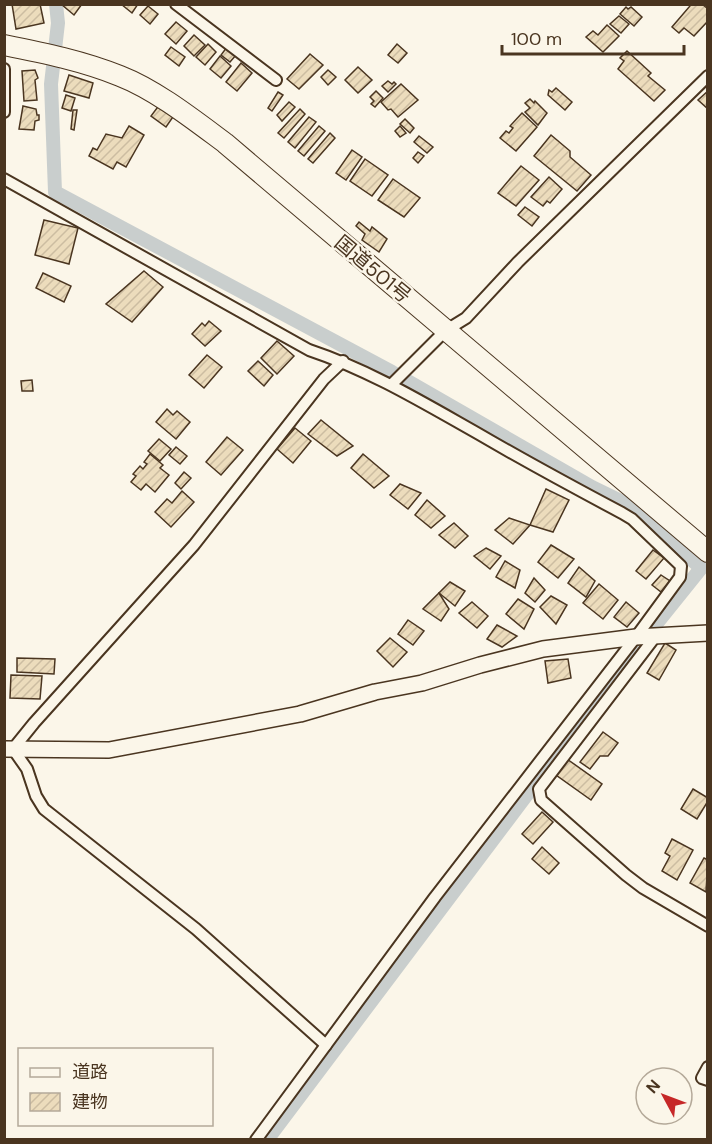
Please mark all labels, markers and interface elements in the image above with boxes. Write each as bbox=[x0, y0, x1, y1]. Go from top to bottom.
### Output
scale bar bbox=[502, 18, 684, 56]
text: 100 m bbox=[511, 27, 562, 51]
street label: 国道501号 bbox=[329, 229, 417, 309]
legend bbox=[18, 1048, 213, 1126]
text: 道路 bbox=[72, 1060, 108, 1084]
north arrow bbox=[634, 1066, 694, 1126]
text: N bbox=[641, 1075, 665, 1098]
text: 建物 bbox=[72, 1090, 108, 1114]

